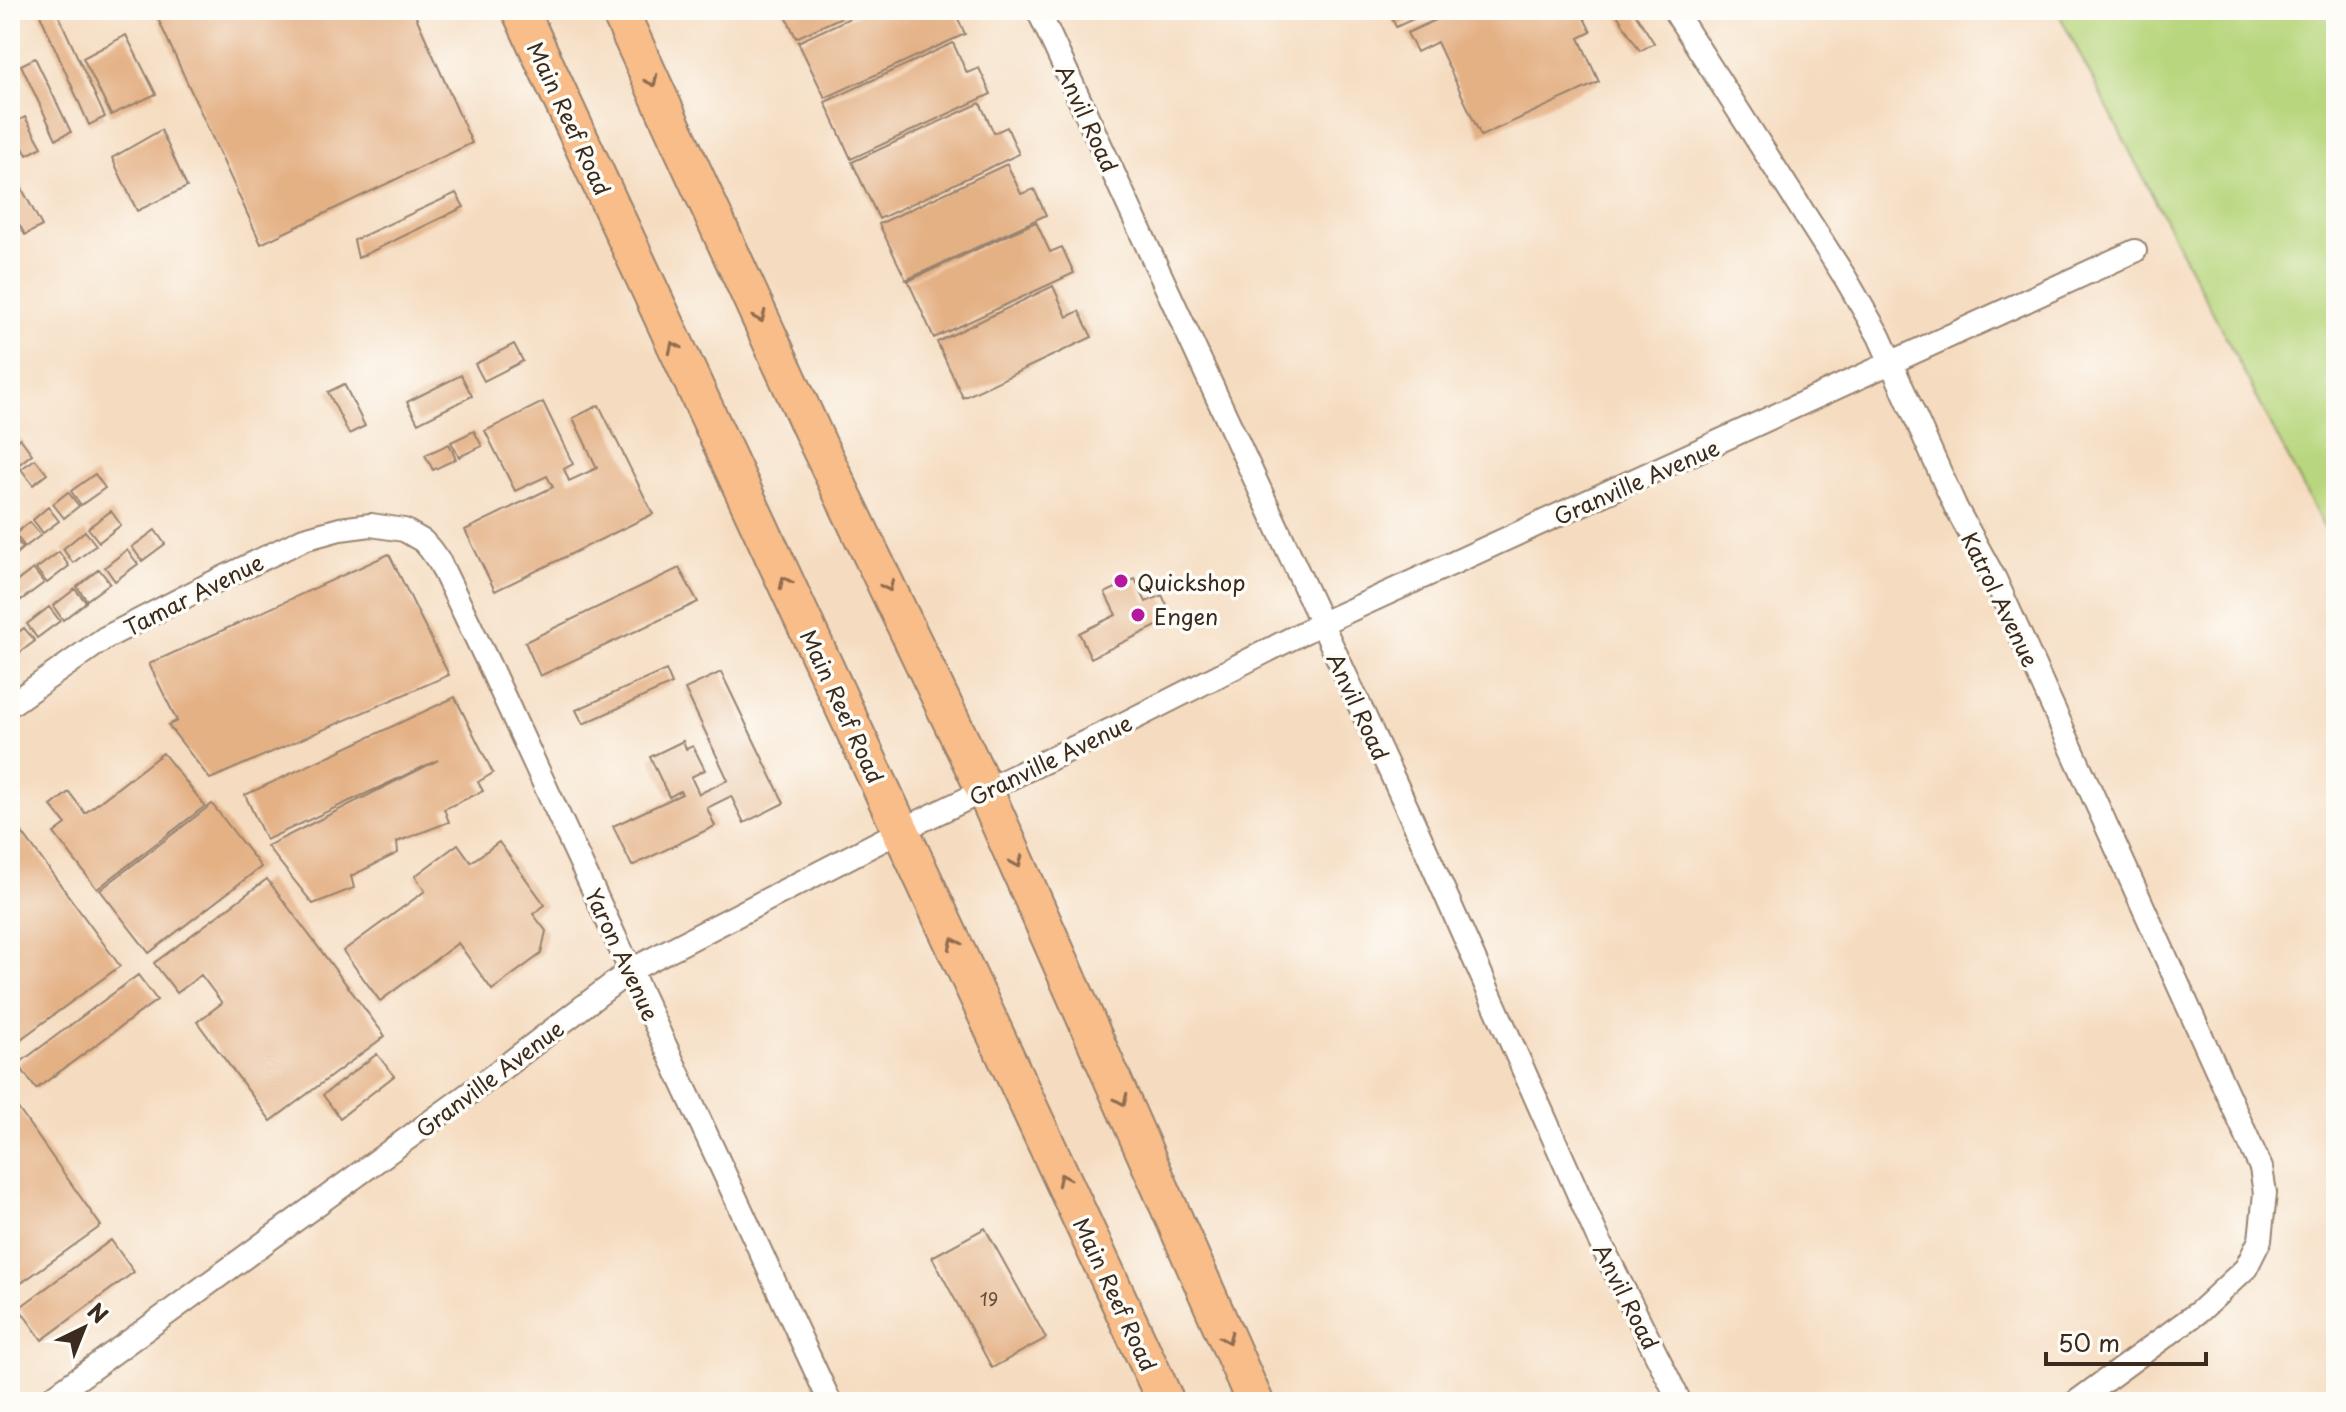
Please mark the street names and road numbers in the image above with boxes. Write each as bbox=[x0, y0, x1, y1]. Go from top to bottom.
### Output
street label: Main Reef Road bbox=[520, 36, 620, 200]
street label: Anvil Road bbox=[1049, 59, 1127, 177]
street label: Granville Avenue bbox=[1548, 430, 1724, 532]
street label: Katrol Avenue bbox=[1954, 526, 2048, 672]
street label: Tamar Avenue bbox=[117, 545, 269, 643]
street label: Main Reef Road bbox=[793, 624, 893, 788]
street label: Anvil Road bbox=[1320, 647, 1398, 765]
street label: Granville Avenue bbox=[963, 705, 1137, 813]
street label: Yaron Avenue bbox=[578, 882, 668, 1026]
street label: Granville Avenue bbox=[408, 1011, 570, 1145]
street label: Main Reef Road bbox=[1066, 1212, 1166, 1376]
street label: Anvil Road bbox=[1586, 1237, 1668, 1355]

